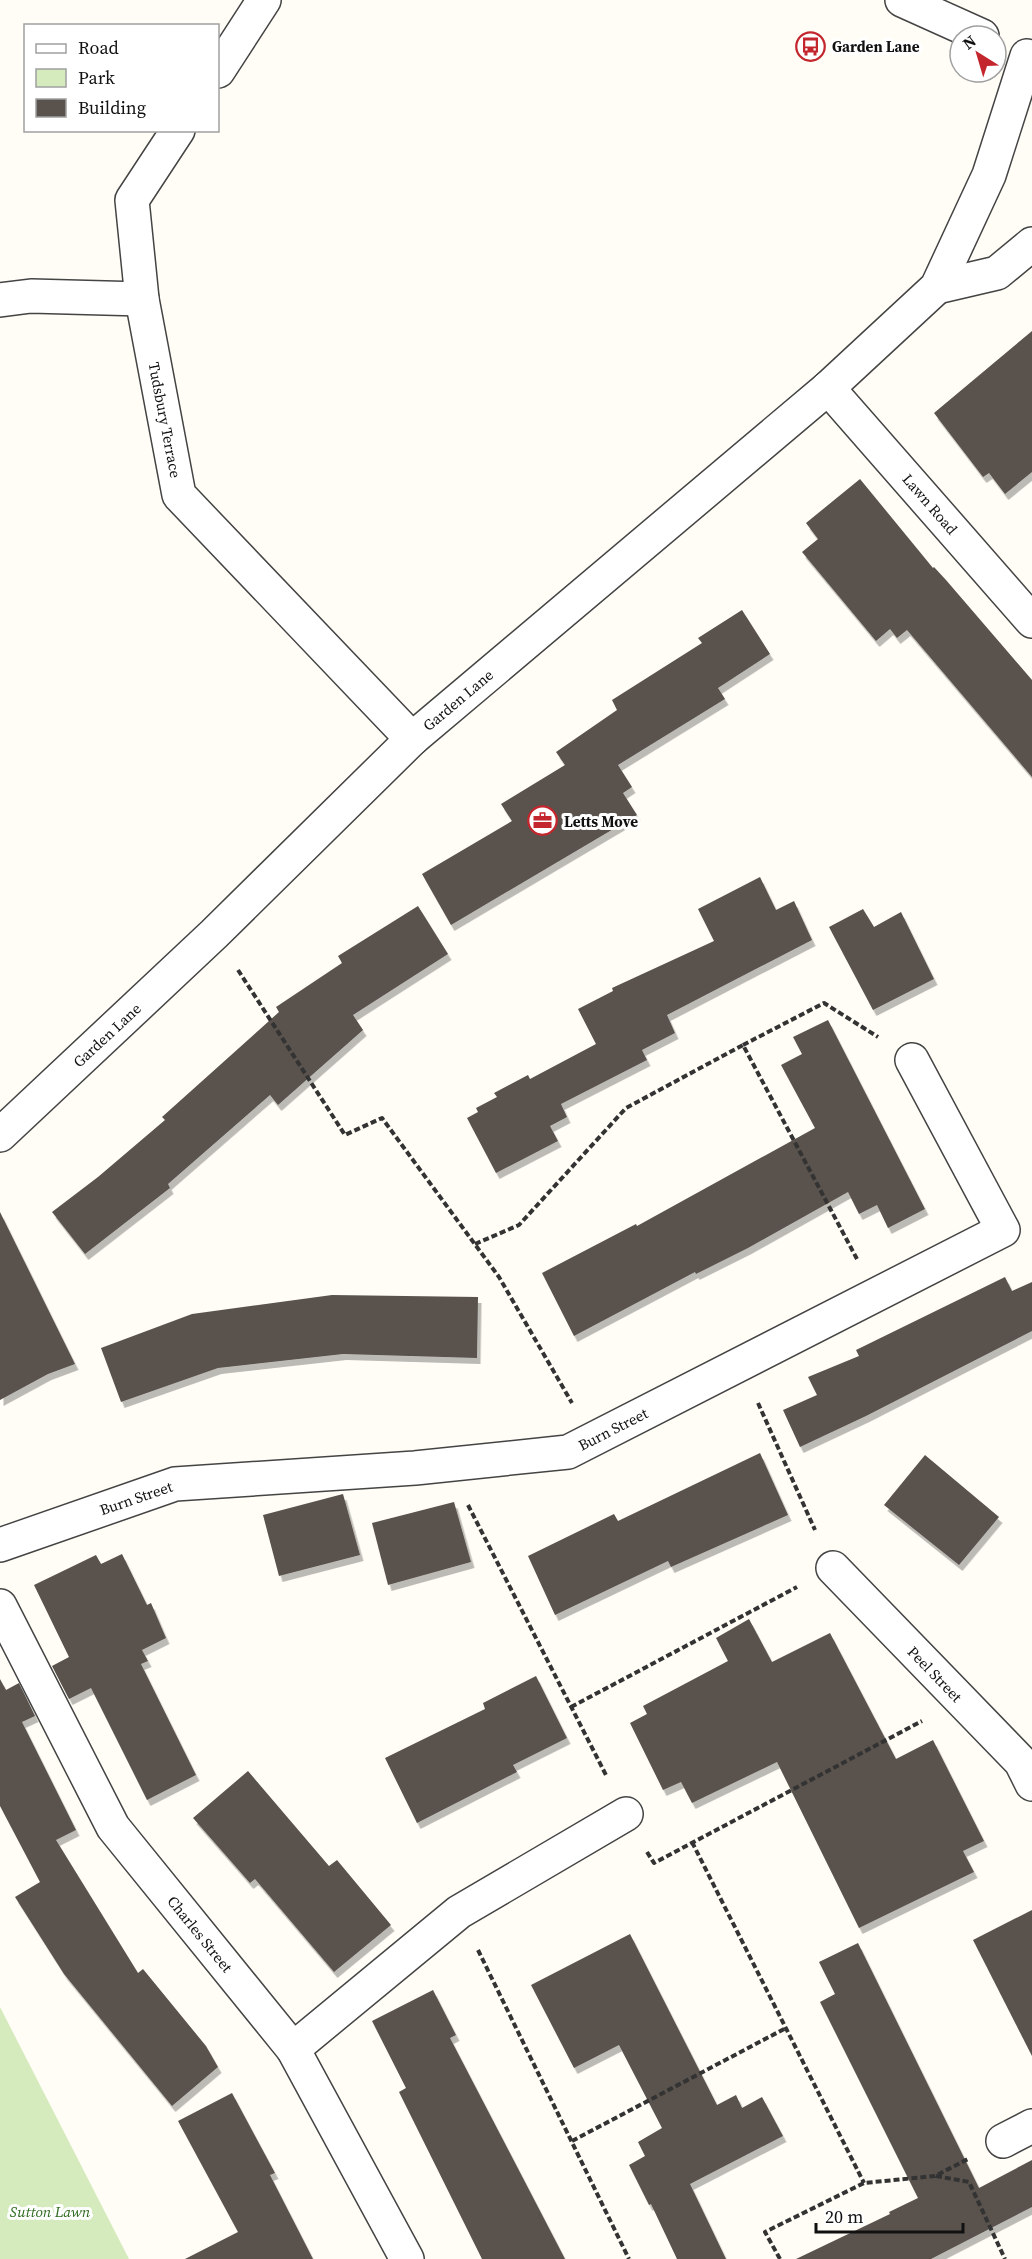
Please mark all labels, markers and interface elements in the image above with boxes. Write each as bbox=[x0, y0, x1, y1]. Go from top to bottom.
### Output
legend bbox=[24, 24, 219, 132]
north arrow bbox=[948, 24, 1008, 84]
bus stop icon: Garden Lane bbox=[795, 30, 827, 62]
text: N bbox=[958, 30, 981, 54]
text: Road bbox=[78, 35, 119, 60]
place label: Garden Lane bbox=[832, 36, 920, 57]
text: Park bbox=[78, 65, 115, 90]
text: Building bbox=[78, 95, 146, 120]
street label: Tudsbury Terrace bbox=[143, 360, 187, 480]
street label: Lawn Road bbox=[898, 469, 963, 539]
street label: Garden Lane bbox=[418, 664, 498, 736]
office icon: Letts Move bbox=[527, 805, 559, 837]
place label: Letts Move bbox=[564, 811, 638, 832]
street label: Garden Lane bbox=[68, 998, 146, 1072]
street label: Burn Street bbox=[575, 1402, 652, 1456]
street label: Burn Street bbox=[97, 1476, 175, 1520]
street label: Peel Street bbox=[903, 1641, 967, 1707]
street label: Charles Street bbox=[163, 1891, 238, 1977]
scale bar bbox=[816, 2196, 963, 2234]
park label: Sutton Lawn bbox=[10, 2201, 91, 2222]
text: 20 m bbox=[825, 2204, 863, 2229]

